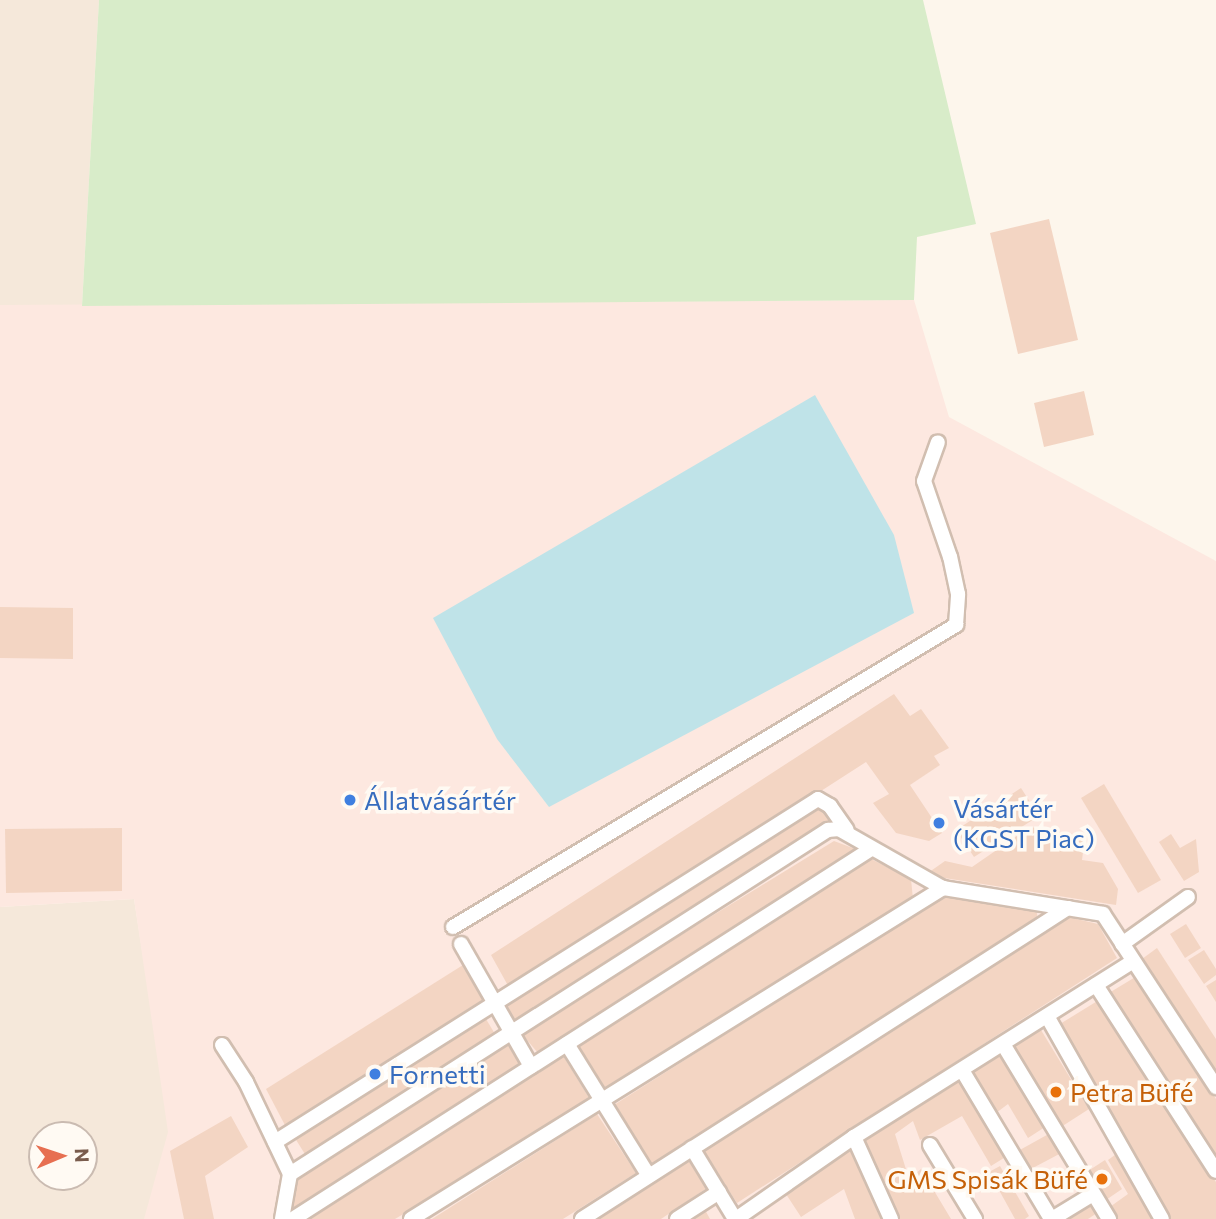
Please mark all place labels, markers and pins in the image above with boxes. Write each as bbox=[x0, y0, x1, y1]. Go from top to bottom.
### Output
place label: Állatvásártér bbox=[364, 784, 516, 816]
marker: Állatvásártér bbox=[342, 792, 358, 808]
place label: Vásártér (KGST Piac) bbox=[953, 792, 1095, 854]
marker: Vásártér (KGST Piac) bbox=[931, 815, 947, 831]
place label: Fornetti bbox=[389, 1058, 486, 1090]
marker: Fornetti bbox=[367, 1066, 383, 1082]
place label: Petra Büfé bbox=[1070, 1076, 1193, 1108]
marker: Petra Büfé bbox=[1048, 1084, 1064, 1100]
place label: GMS Spisák Büfé bbox=[887, 1163, 1088, 1195]
marker: GMS Spisák Büfé bbox=[1094, 1171, 1110, 1187]

